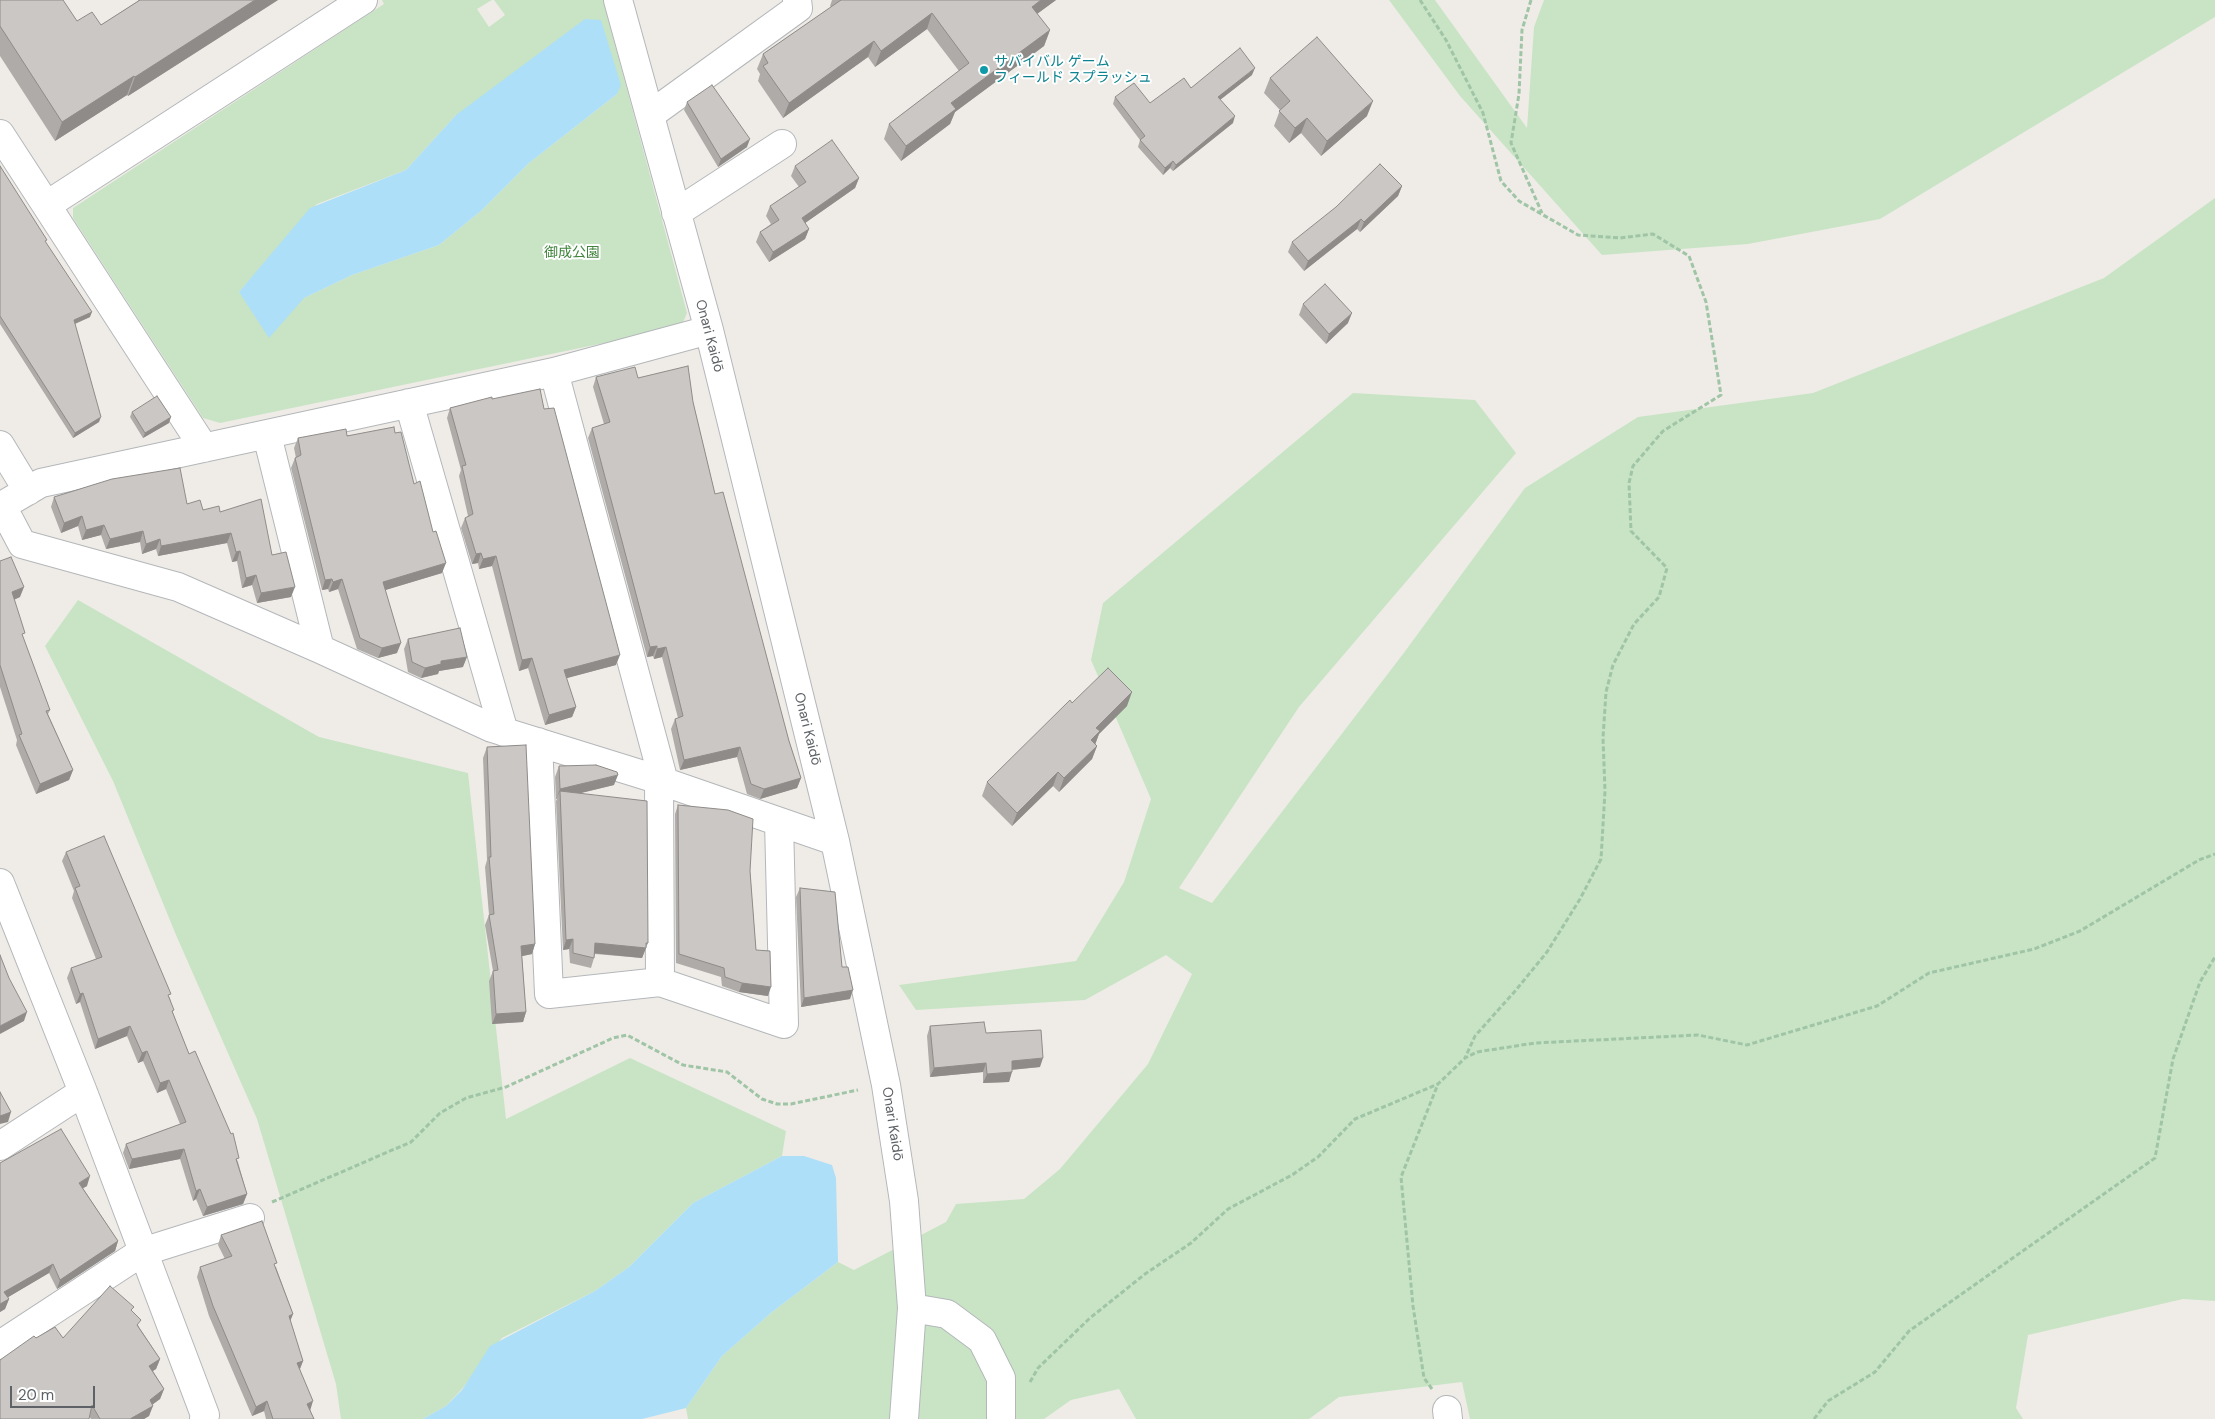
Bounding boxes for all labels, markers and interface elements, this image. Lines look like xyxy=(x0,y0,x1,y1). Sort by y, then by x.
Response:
place label: サバイバル ゲーム フィールド スプラッシュ xyxy=(994,54,1152,86)
marker: サバイバル ゲーム フィールド スプラッシュ xyxy=(978,64,990,76)
park label: 御成公園 xyxy=(544,245,600,261)
street label: Onari Kaidō xyxy=(691,298,727,374)
street label: Onari Kaidō xyxy=(790,691,824,767)
street label: Onari Kaidō xyxy=(878,1086,906,1162)
scale bar xyxy=(12,1376,98,1408)
text: 20 m xyxy=(18,1385,54,1405)

